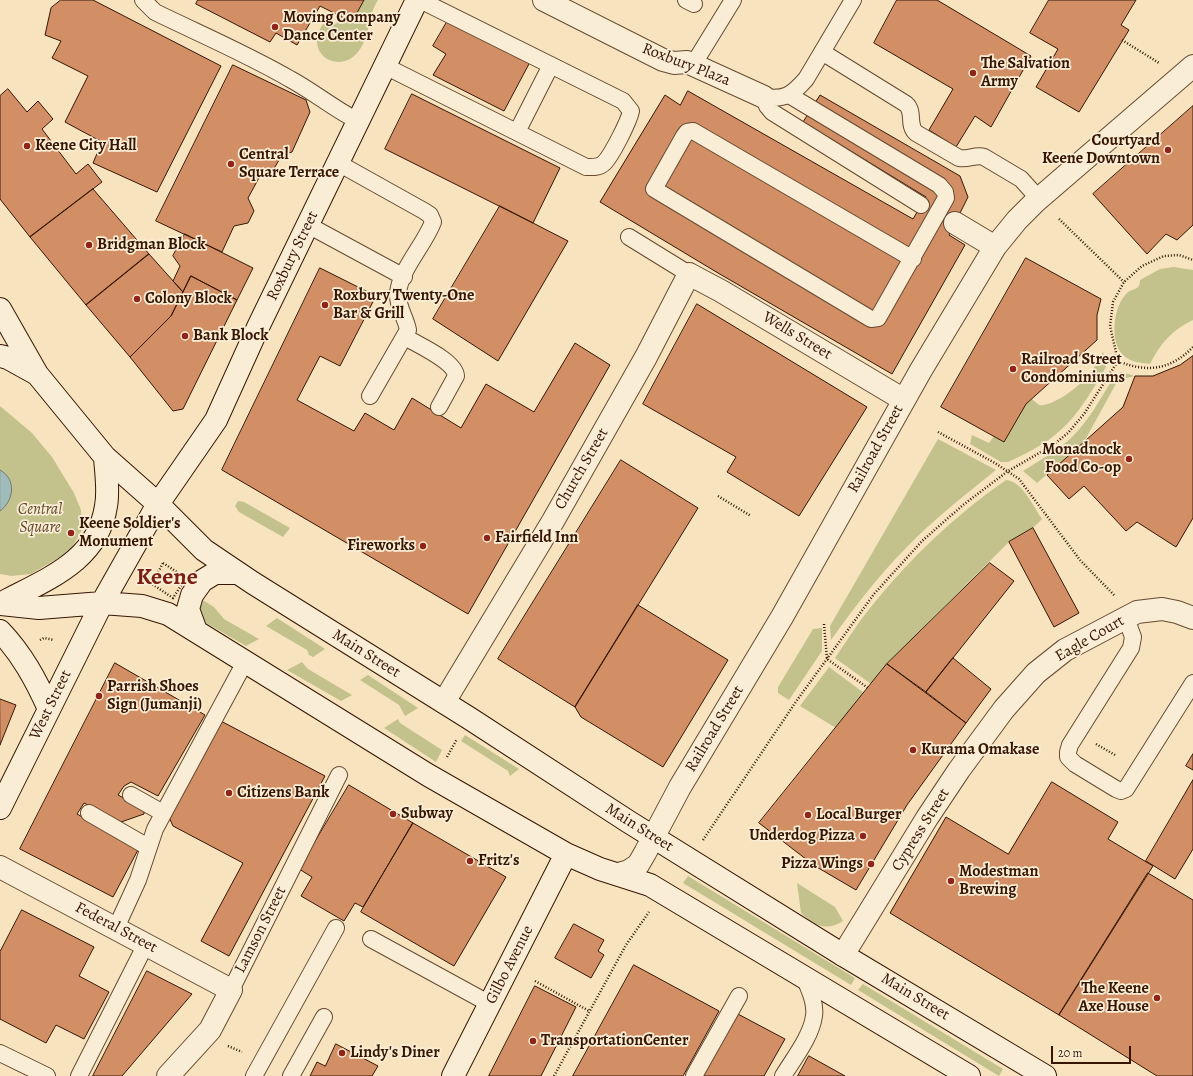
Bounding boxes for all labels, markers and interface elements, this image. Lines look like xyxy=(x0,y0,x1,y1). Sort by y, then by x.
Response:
place label: Moving Company Dance Center xyxy=(283,8,400,46)
marker: Moving Company Dance Center xyxy=(270,22,280,32)
street label: Roxbury Plaza xyxy=(639,39,733,91)
place label: The Salvation Army xyxy=(981,54,1070,92)
marker: The Salvation Army xyxy=(968,68,978,78)
place label: Courtyard Keene Downtown xyxy=(1042,131,1160,169)
place label: Keene City Hall xyxy=(35,136,137,156)
marker: Keene City Hall xyxy=(22,141,32,151)
place label: Central Square Terrace xyxy=(239,145,339,183)
marker: Courtyard Keene Downtown xyxy=(1163,145,1173,155)
marker: Central Square Terrace xyxy=(226,159,236,169)
street label: Roxbury Street xyxy=(263,208,323,304)
place label: Bridgman Block xyxy=(97,235,205,255)
marker: Bridgman Block xyxy=(84,240,94,250)
place label: Roxbury Twenty-One Bar & Grill xyxy=(333,286,474,324)
place label: Colony Block xyxy=(145,289,232,309)
marker: Colony Block xyxy=(132,294,142,304)
marker: Roxbury Twenty-One Bar & Grill xyxy=(320,300,330,310)
street label: Wells Street xyxy=(759,308,835,364)
place label: Bank Block xyxy=(193,326,268,346)
marker: Bank Block xyxy=(180,331,190,341)
place label: Railroad Street Condominiums xyxy=(1021,350,1125,388)
marker: Railroad Street Condominiums xyxy=(1008,364,1018,374)
street label: Railroad Street xyxy=(844,402,908,496)
street label: Church Street xyxy=(551,425,613,513)
place label: Monadnock Food Co-op xyxy=(1042,440,1121,478)
marker: Monadnock Food Co-op xyxy=(1124,454,1134,464)
park label: Central Square xyxy=(18,500,62,538)
place label: Keene Soldier's Monument xyxy=(79,514,180,552)
marker: Keene Soldier's Monument xyxy=(66,528,76,538)
place label: Fairfield Inn xyxy=(495,528,578,548)
marker: Fairfield Inn xyxy=(482,533,492,543)
place label: Fireworks xyxy=(347,536,415,556)
marker: Fireworks xyxy=(418,541,428,551)
district label: Keene xyxy=(136,564,198,592)
street label: Eagle Court xyxy=(1052,612,1128,666)
street label: Main Street xyxy=(328,626,404,682)
street label: West Street xyxy=(26,667,76,743)
place label: Parrish Shoes Sign (Jumanji) xyxy=(107,677,202,715)
street label: Railroad Street xyxy=(682,682,748,776)
marker: Parrish Shoes Sign (Jumanji) xyxy=(94,691,104,701)
place label: Kurama Omakase xyxy=(921,740,1039,760)
marker: Kurama Omakase xyxy=(908,745,918,755)
place label: Citizens Bank xyxy=(237,783,329,803)
street label: Cypress Street xyxy=(888,785,954,875)
marker: Citizens Bank xyxy=(224,788,234,798)
street label: Main Street xyxy=(601,800,677,856)
place label: Subway xyxy=(401,804,453,824)
place label: Local Burger xyxy=(816,805,902,825)
marker: Subway xyxy=(388,809,398,819)
marker: Local Burger xyxy=(803,810,813,820)
place label: Underdog Pizza xyxy=(749,826,855,846)
marker: Underdog Pizza xyxy=(858,831,868,841)
place label: Fritz's xyxy=(478,851,519,871)
place label: Pizza Wings xyxy=(781,854,863,874)
marker: Fritz's xyxy=(465,856,475,866)
marker: Pizza Wings xyxy=(866,859,876,869)
place label: Modestman Brewing xyxy=(959,862,1038,900)
marker: Modestman Brewing xyxy=(946,876,956,886)
street label: Lamson Street xyxy=(231,884,291,976)
street label: Federal Street xyxy=(72,898,160,958)
street label: Gilbo Avenue xyxy=(482,922,538,1008)
street label: Main Street xyxy=(877,969,953,1025)
place label: The Keene Axe House xyxy=(1078,979,1149,1017)
marker: The Keene Axe House xyxy=(1152,993,1162,1003)
place label: TransportationCenter xyxy=(541,1031,689,1051)
marker: TransportationCenter xyxy=(528,1036,538,1046)
scale bar xyxy=(1053,1038,1133,1064)
place label: Lindy's Diner xyxy=(350,1043,440,1063)
text: 20 m xyxy=(1058,1045,1082,1061)
marker: Lindy's Diner xyxy=(337,1048,347,1058)

